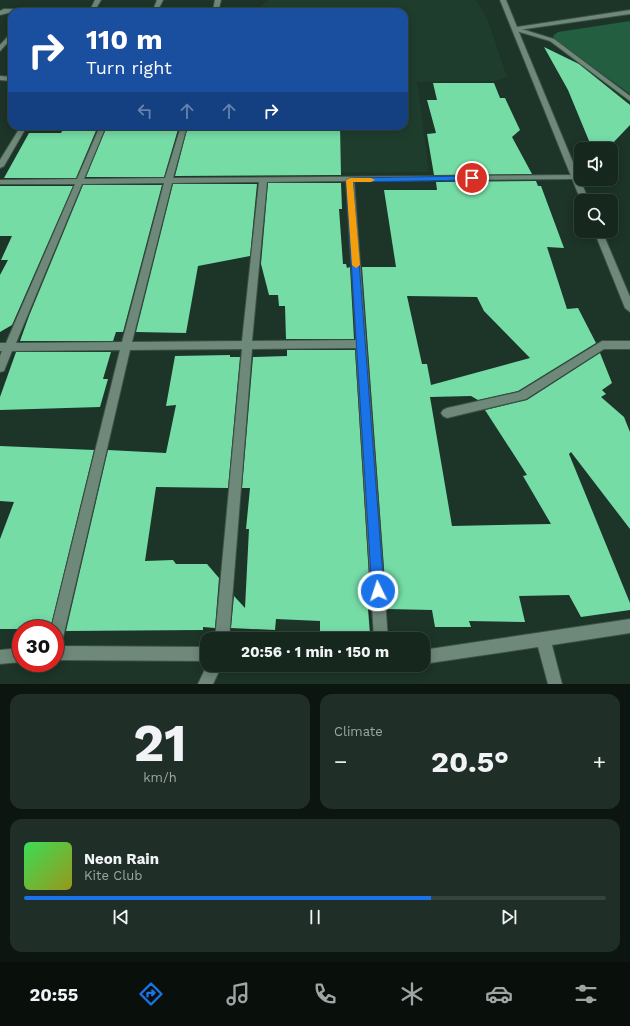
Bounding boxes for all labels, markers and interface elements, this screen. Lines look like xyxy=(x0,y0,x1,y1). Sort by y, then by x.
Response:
text: 110 m xyxy=(86,23,163,56)
icon: right xyxy=(20,24,72,76)
text: Turn right xyxy=(86,57,172,78)
icon: left xyxy=(134,100,156,122)
icon: ahead xyxy=(176,100,198,122)
icon: ahead xyxy=(218,100,240,122)
icon: right xyxy=(260,100,282,122)
map controls xyxy=(574,142,618,238)
button: sound xyxy=(574,142,618,186)
pin xyxy=(455,161,489,195)
icon: arrive xyxy=(461,167,483,189)
button: search xyxy=(574,194,618,238)
position arrow xyxy=(357,570,399,612)
speed limit sign: 30 xyxy=(12,620,64,672)
text: 20:56 · 1 min · 150 m xyxy=(241,643,389,661)
text: 21 xyxy=(133,713,187,774)
text: Climate xyxy=(334,724,383,739)
text: 20.5° xyxy=(431,744,509,779)
text: − xyxy=(334,749,347,774)
text: + xyxy=(593,749,606,774)
text: km/h xyxy=(143,770,177,785)
text: Neon Rain xyxy=(84,850,159,868)
text: Kite Club xyxy=(84,868,142,883)
icon: previous xyxy=(110,906,132,928)
icon: pause xyxy=(304,906,326,928)
icon: next xyxy=(498,906,520,928)
icon: directions xyxy=(137,980,165,1008)
icon: music xyxy=(224,980,252,1008)
icon: phone xyxy=(311,980,339,1008)
icon: climate xyxy=(398,980,426,1008)
icon: car xyxy=(485,980,513,1008)
icon: filters xyxy=(572,980,600,1008)
text: 20:55 xyxy=(30,984,78,1005)

